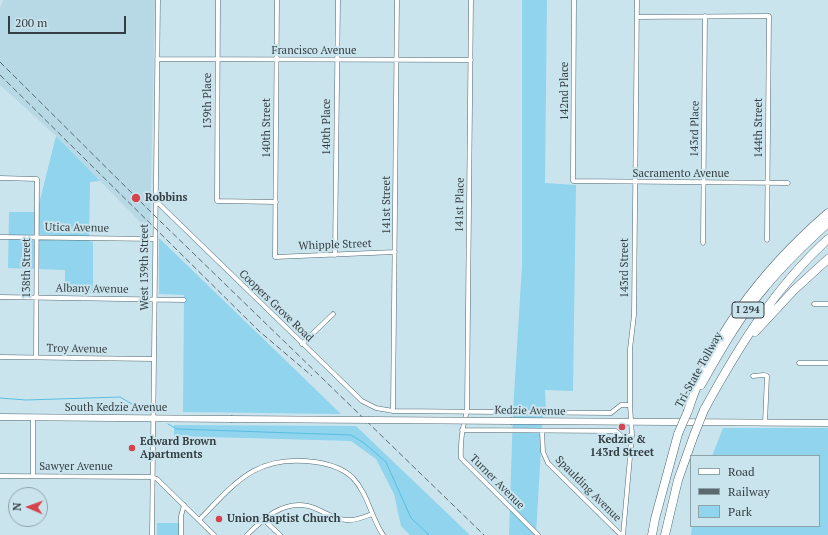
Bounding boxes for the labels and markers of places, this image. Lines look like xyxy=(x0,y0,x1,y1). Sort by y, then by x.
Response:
place label: Robbins xyxy=(145,191,188,205)
marker: Robbins xyxy=(130,192,142,204)
marker: Kedzie & 143rd Street xyxy=(617,422,627,432)
place label: Kedzie & 143rd Street xyxy=(590,433,654,459)
place label: Edward Brown Apartments xyxy=(140,435,216,461)
marker: Edward Brown Apartments xyxy=(127,443,137,453)
place label: Union Baptist Church xyxy=(227,512,341,526)
marker: Union Baptist Church xyxy=(214,514,224,524)

